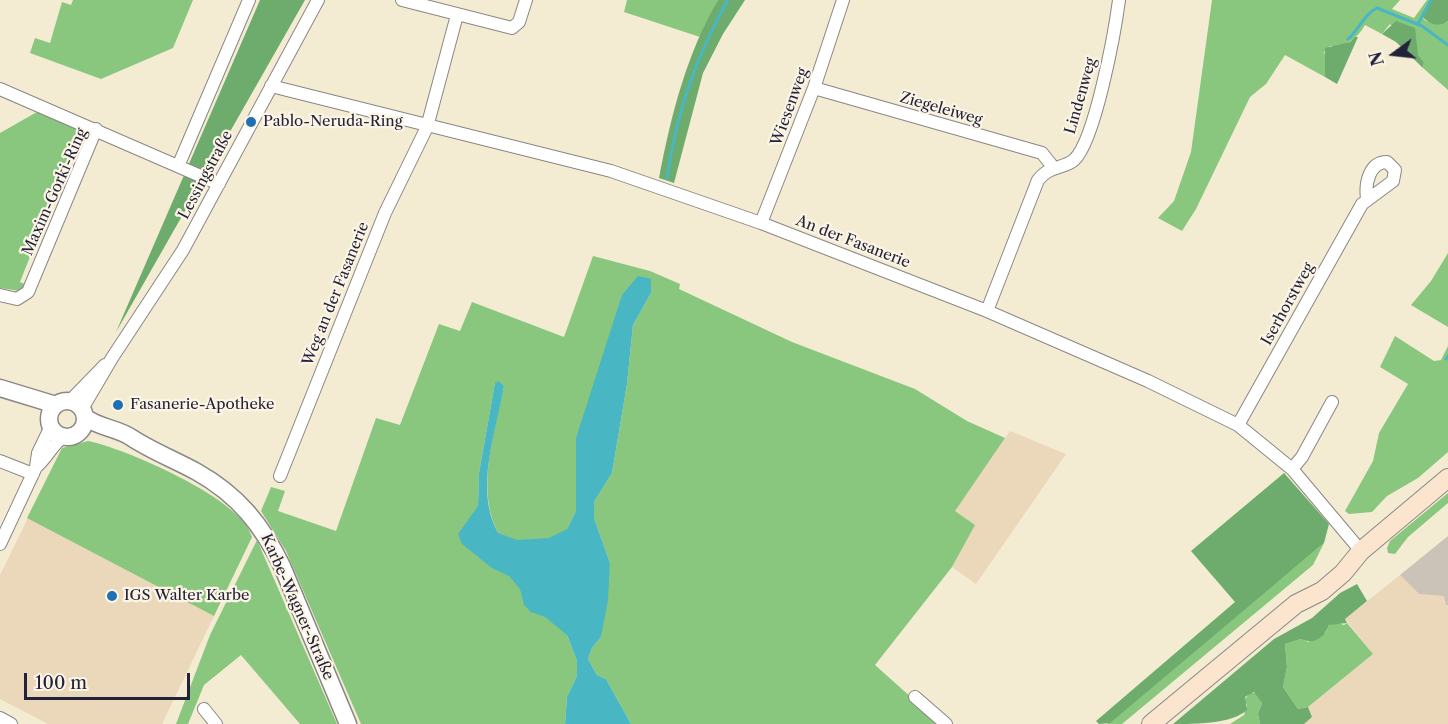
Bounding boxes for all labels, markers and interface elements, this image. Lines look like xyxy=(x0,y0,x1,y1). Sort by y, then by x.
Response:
north arrow xyxy=(1364,24,1424,84)
text: N xyxy=(1365,49,1388,68)
street label: Lindenweg xyxy=(1062,56,1100,136)
street label: Wiesenweg xyxy=(768,66,812,148)
street label: Ziegeleiweg xyxy=(898,89,984,129)
place label: Pablo-Neruda-Ring xyxy=(263,113,403,131)
marker: Pablo-Neruda-Ring xyxy=(244,115,258,129)
street label: Maxim-Gorki-Ring xyxy=(19,126,91,258)
street label: Lessingstraße xyxy=(175,128,237,222)
street label: An der Fasanerie xyxy=(793,212,913,272)
street label: Weg an der Fasanerie xyxy=(299,220,373,368)
street label: Iserhorstweg xyxy=(1258,259,1318,349)
place label: Fasanerie-Apotheke xyxy=(130,396,274,414)
marker: Fasanerie-Apotheke xyxy=(111,398,125,412)
street label: Karbe-Wagner-Straße xyxy=(257,531,337,683)
place label: IGS Walter Karbe xyxy=(124,587,249,605)
marker: IGS Walter Karbe xyxy=(105,589,119,603)
scale bar xyxy=(27,661,194,699)
text: 100 m xyxy=(35,672,87,694)

